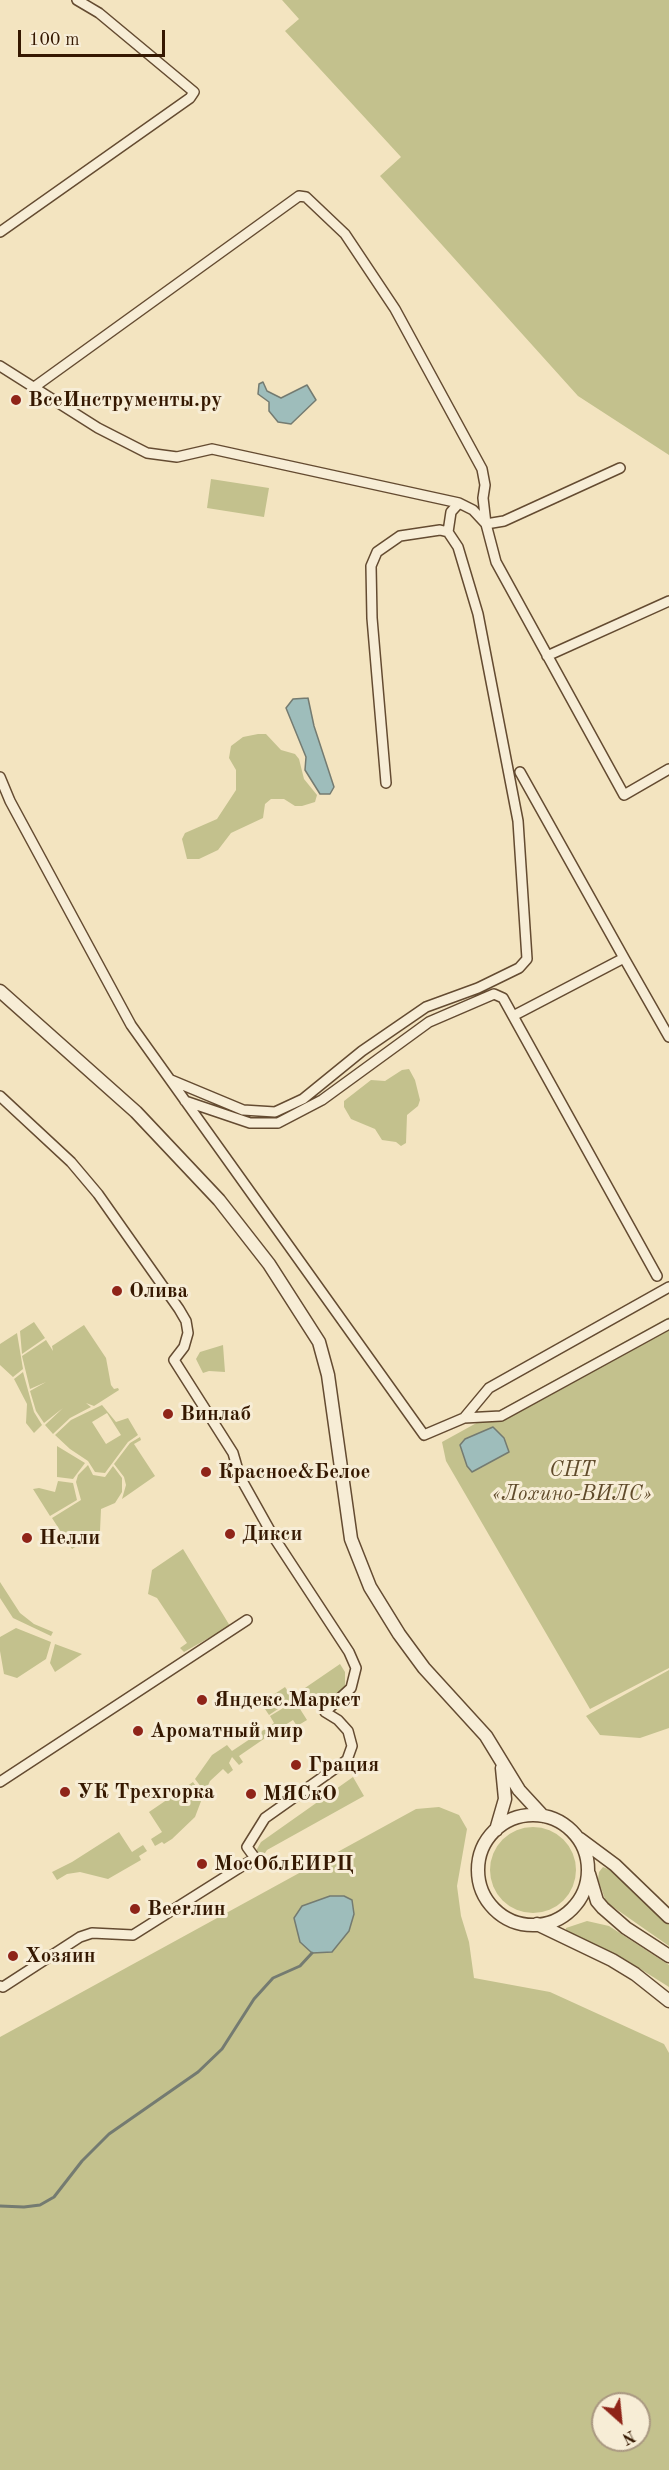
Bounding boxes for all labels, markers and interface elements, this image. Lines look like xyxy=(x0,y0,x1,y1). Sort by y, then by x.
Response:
scale bar xyxy=(21,18,168,56)
text: 100 m xyxy=(29,31,80,49)
place label: ВсеИнструменты.ру xyxy=(28,387,222,413)
marker: ВсеИнструменты.ру xyxy=(9,393,23,407)
place label: Олива xyxy=(129,1278,188,1304)
marker: Олива xyxy=(110,1284,124,1298)
place label: Винлаб xyxy=(180,1401,251,1427)
marker: Винлаб xyxy=(161,1407,175,1421)
park label: СНТ «Лохино-ВИЛС» xyxy=(492,1457,652,1507)
place label: Красное&Белое xyxy=(218,1459,371,1485)
marker: Красное&Белое xyxy=(199,1465,213,1479)
place label: Дикси xyxy=(242,1521,302,1547)
place label: Нелли xyxy=(39,1525,100,1551)
marker: Дикси xyxy=(223,1527,237,1541)
marker: Нелли xyxy=(20,1531,34,1545)
place label: Яндекс.Маркет xyxy=(214,1687,361,1713)
marker: Яндекс.Маркет xyxy=(195,1693,209,1707)
place label: Ароматный мир xyxy=(150,1718,303,1744)
marker: Ароматный мир xyxy=(131,1724,145,1738)
place label: Грация xyxy=(308,1752,379,1778)
marker: Грация xyxy=(289,1758,303,1772)
place label: УК Трехгорка xyxy=(77,1779,215,1805)
place label: МЯСкО xyxy=(263,1781,337,1807)
marker: УК Трехгорка xyxy=(58,1785,72,1799)
marker: МЯСкО xyxy=(244,1787,258,1801)
place label: МосОблЕИРЦ xyxy=(214,1851,354,1877)
marker: МосОблЕИРЦ xyxy=(195,1857,209,1871)
place label: Beerлин xyxy=(147,1896,226,1922)
marker: Beerлин xyxy=(128,1902,142,1916)
place label: Хозяин xyxy=(25,1943,96,1969)
marker: Хозяин xyxy=(6,1949,20,1963)
north arrow xyxy=(591,2392,651,2452)
text: N xyxy=(619,2426,637,2446)

